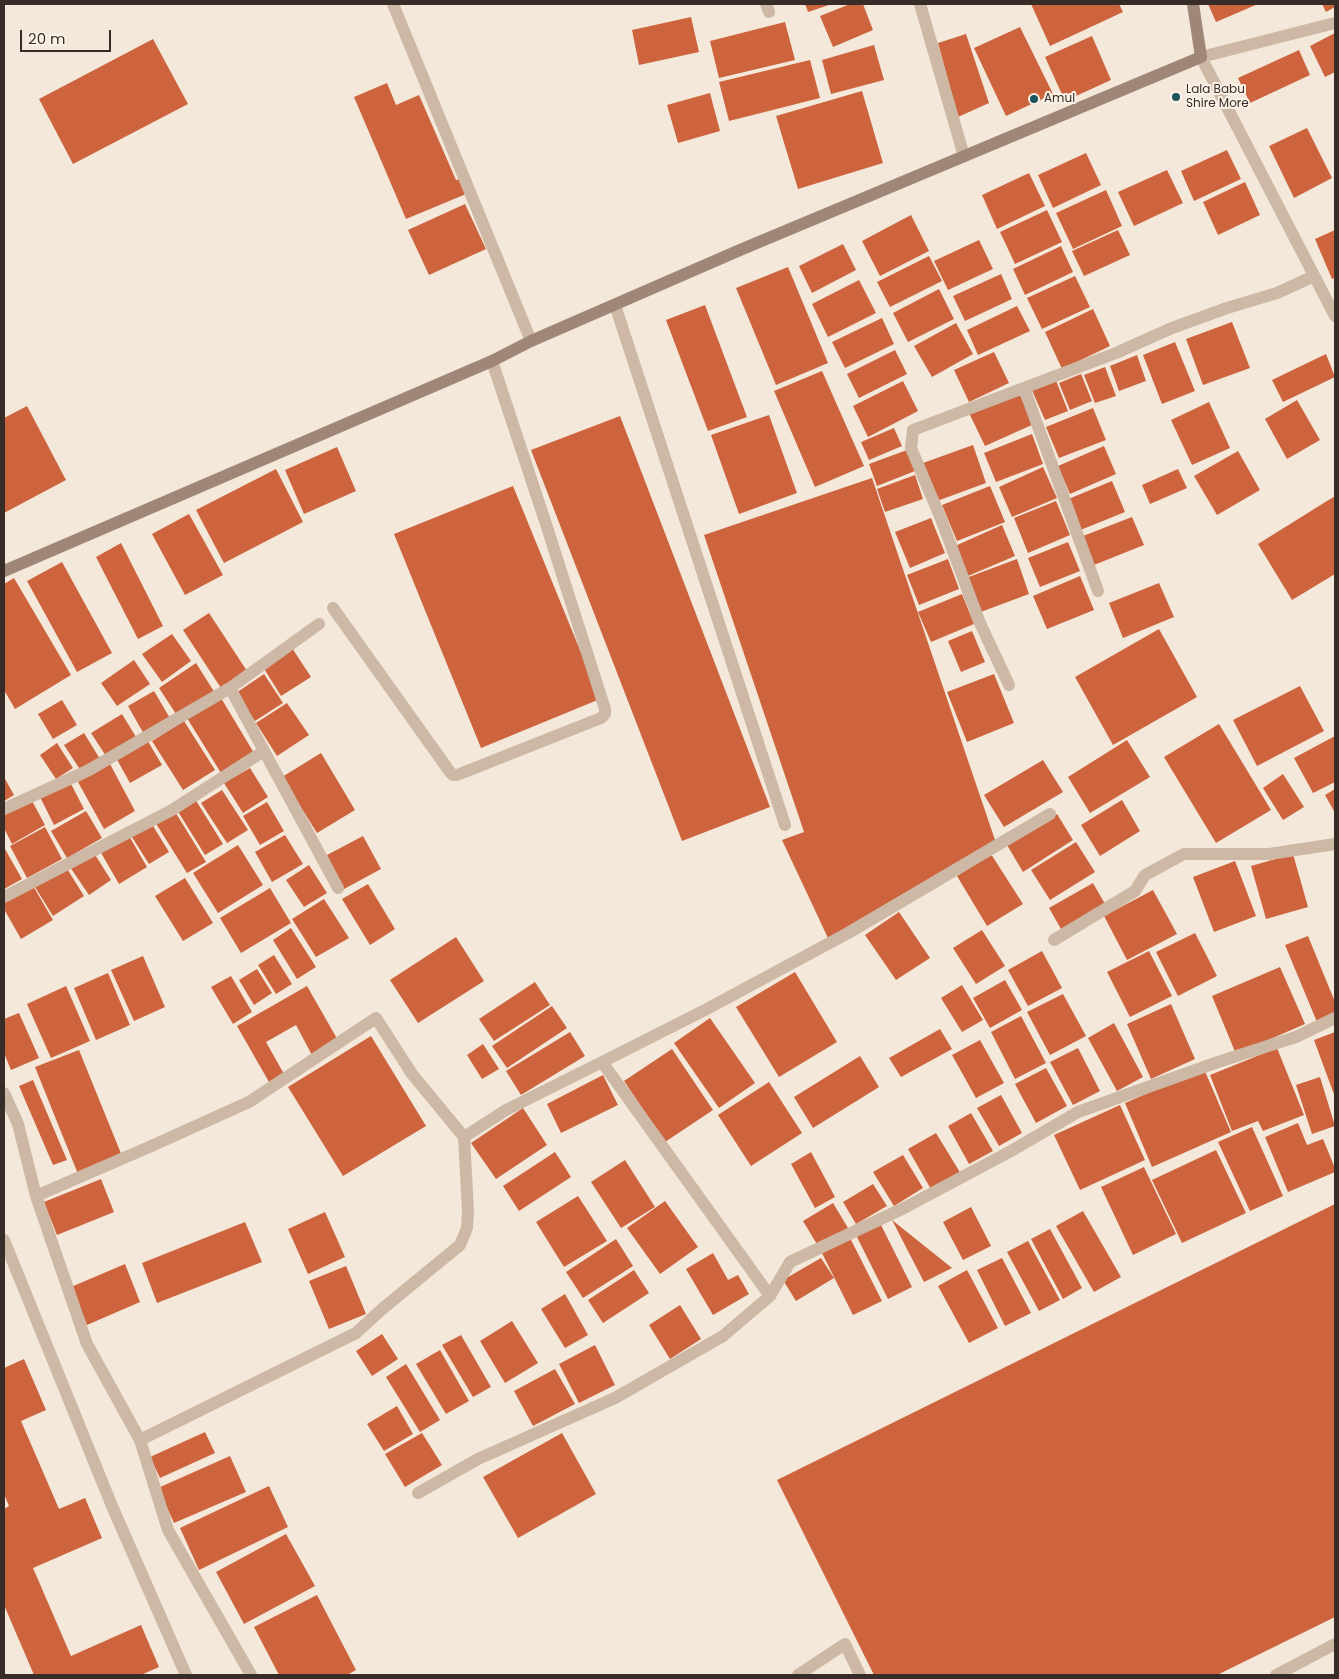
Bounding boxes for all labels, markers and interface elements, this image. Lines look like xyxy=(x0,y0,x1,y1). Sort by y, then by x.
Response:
scale bar xyxy=(22,20,114,52)
text: 20 m xyxy=(28,28,66,49)
place label: Lala Babu Shire More xyxy=(1186,83,1249,111)
marker: Lala Babu Shire More xyxy=(1170,91,1182,103)
place label: Amul xyxy=(1044,92,1075,106)
marker: Amul xyxy=(1028,93,1040,105)

